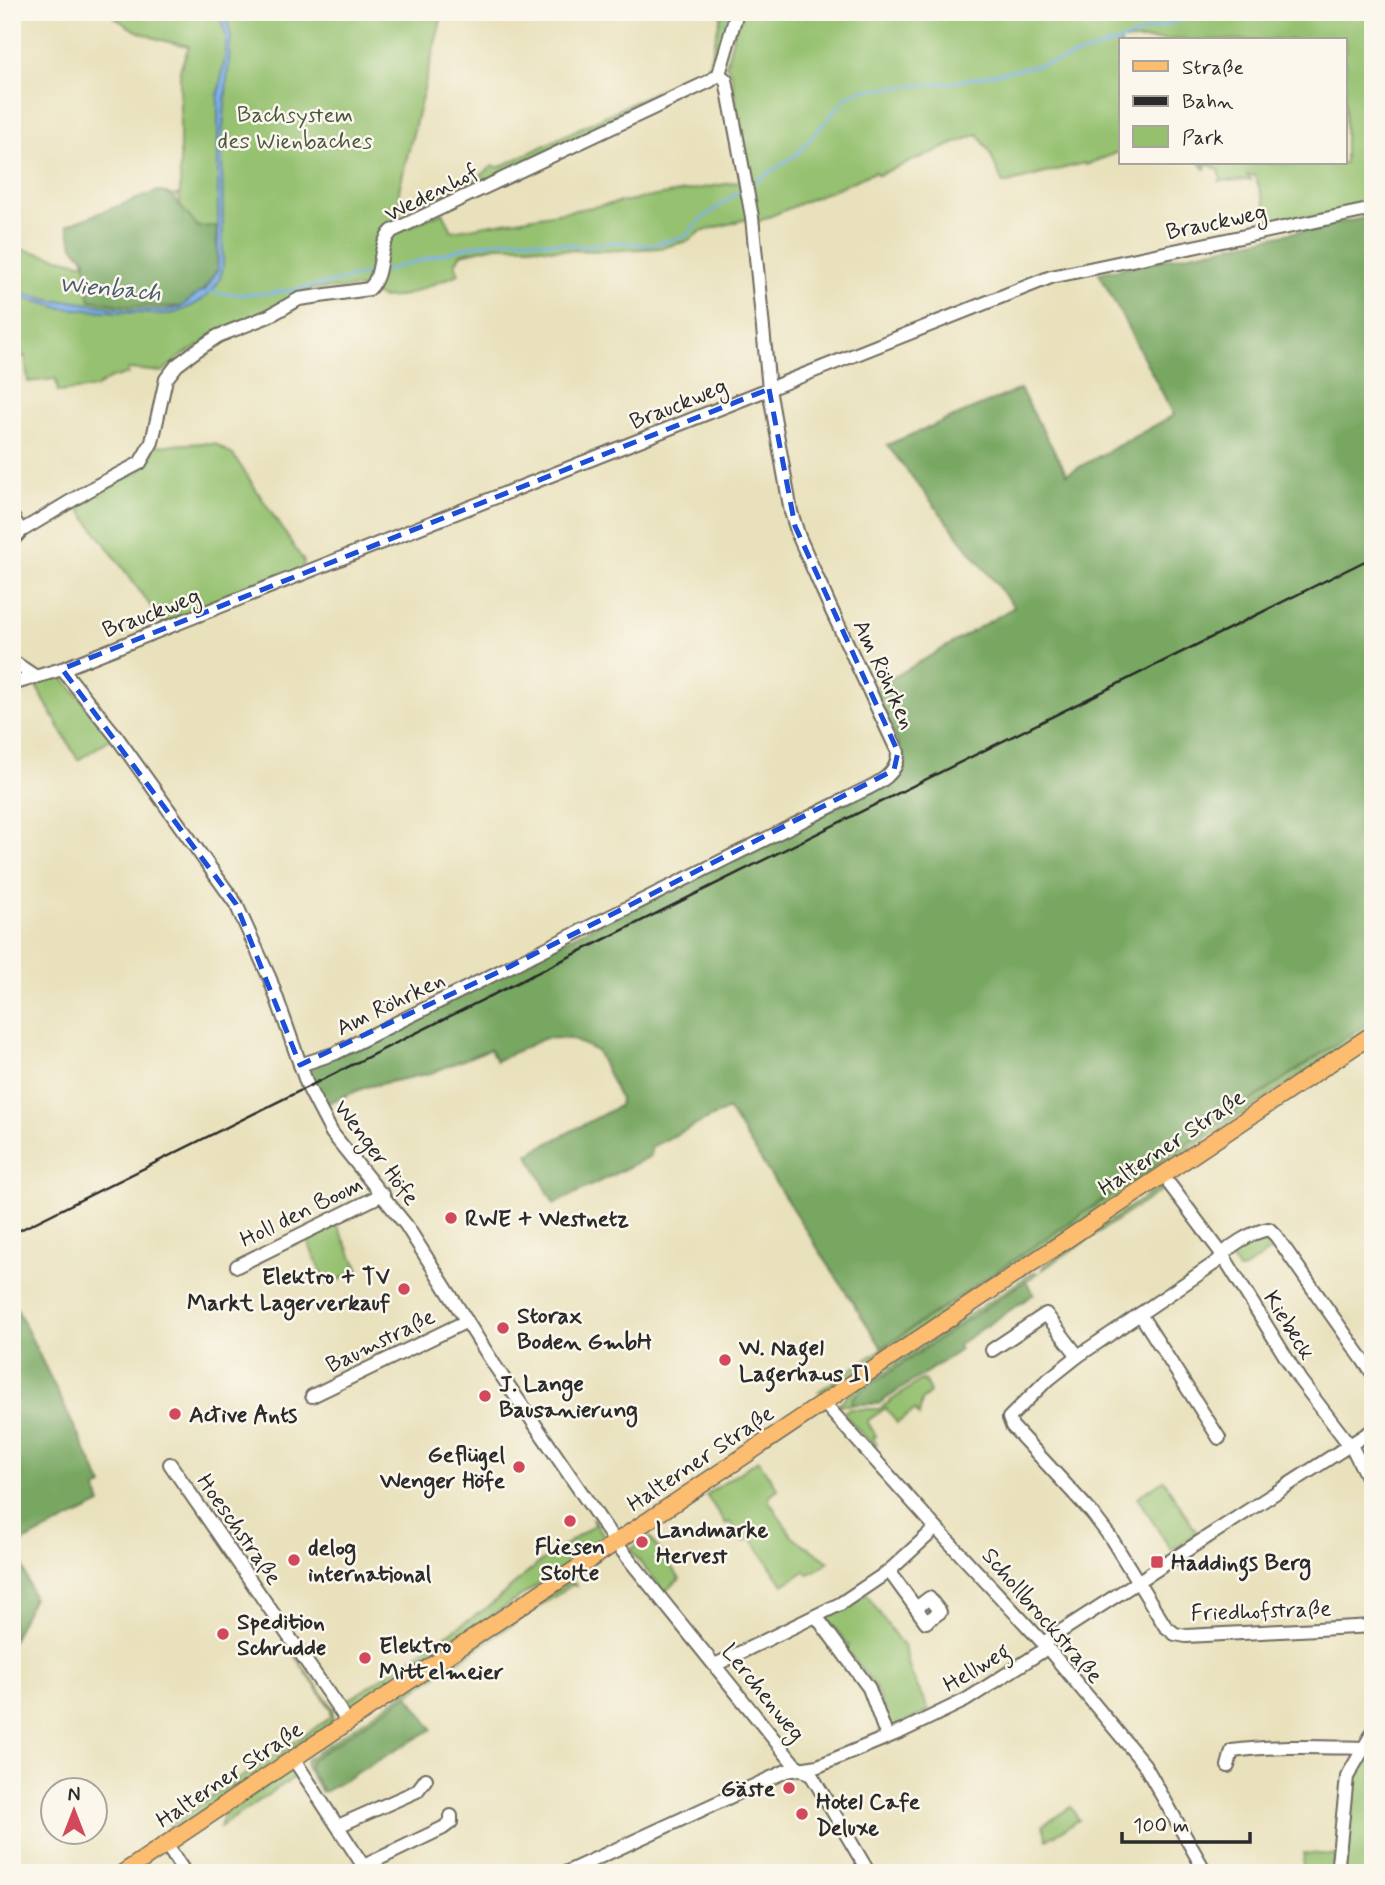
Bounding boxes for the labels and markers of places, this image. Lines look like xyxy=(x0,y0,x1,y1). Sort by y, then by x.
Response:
place label: RWE + Westnetz xyxy=(465,1205,629,1235)
marker: RWE + Westnetz xyxy=(443,1210,459,1226)
place label: Elektro + TV Markt Lagerverkauf xyxy=(187,1263,391,1321)
marker: Elektro + TV Markt Lagerverkauf xyxy=(396,1281,412,1297)
place label: Storax Boden GmbH xyxy=(517,1302,652,1358)
marker: Storax Boden GmbH xyxy=(495,1320,511,1336)
place label: W. Nagel Lagerhaus II xyxy=(738,1334,870,1393)
marker: W. Nagel Lagerhaus II xyxy=(717,1352,733,1368)
place label: J. Lange Bausanierung xyxy=(499,1370,638,1428)
marker: J. Lange Bausanierung xyxy=(477,1388,493,1404)
place label: Active Ants xyxy=(189,1401,297,1431)
marker: Active Ants xyxy=(167,1406,183,1422)
place label: Geflügel Wenger Höfe xyxy=(379,1441,506,1499)
marker: Geflügel Wenger Höfe xyxy=(511,1459,527,1475)
marker: Fliesen Stolte xyxy=(562,1513,578,1529)
place label: Landmarke Hervest xyxy=(656,1516,768,1572)
place label: Fliesen Stolte xyxy=(535,1533,605,1589)
place label: delog international xyxy=(308,1534,432,1590)
marker: Landmarke Hervest xyxy=(634,1534,650,1550)
place label: Haddings Berg xyxy=(1171,1549,1311,1582)
marker: delog international xyxy=(286,1552,302,1568)
marker: Haddings Berg xyxy=(1149,1554,1165,1570)
place label: Spedition Schrudde xyxy=(237,1608,326,1664)
marker: Spedition Schrudde xyxy=(215,1626,231,1642)
place label: Elektro Mittelmeier xyxy=(379,1632,504,1688)
marker: Elektro Mittelmeier xyxy=(357,1650,373,1666)
place label: Gäste xyxy=(721,1775,776,1805)
marker: Gäste xyxy=(781,1780,797,1796)
place label: Hotel Cafe Deluxe xyxy=(816,1788,921,1844)
marker: Hotel Cafe Deluxe xyxy=(794,1806,810,1822)

